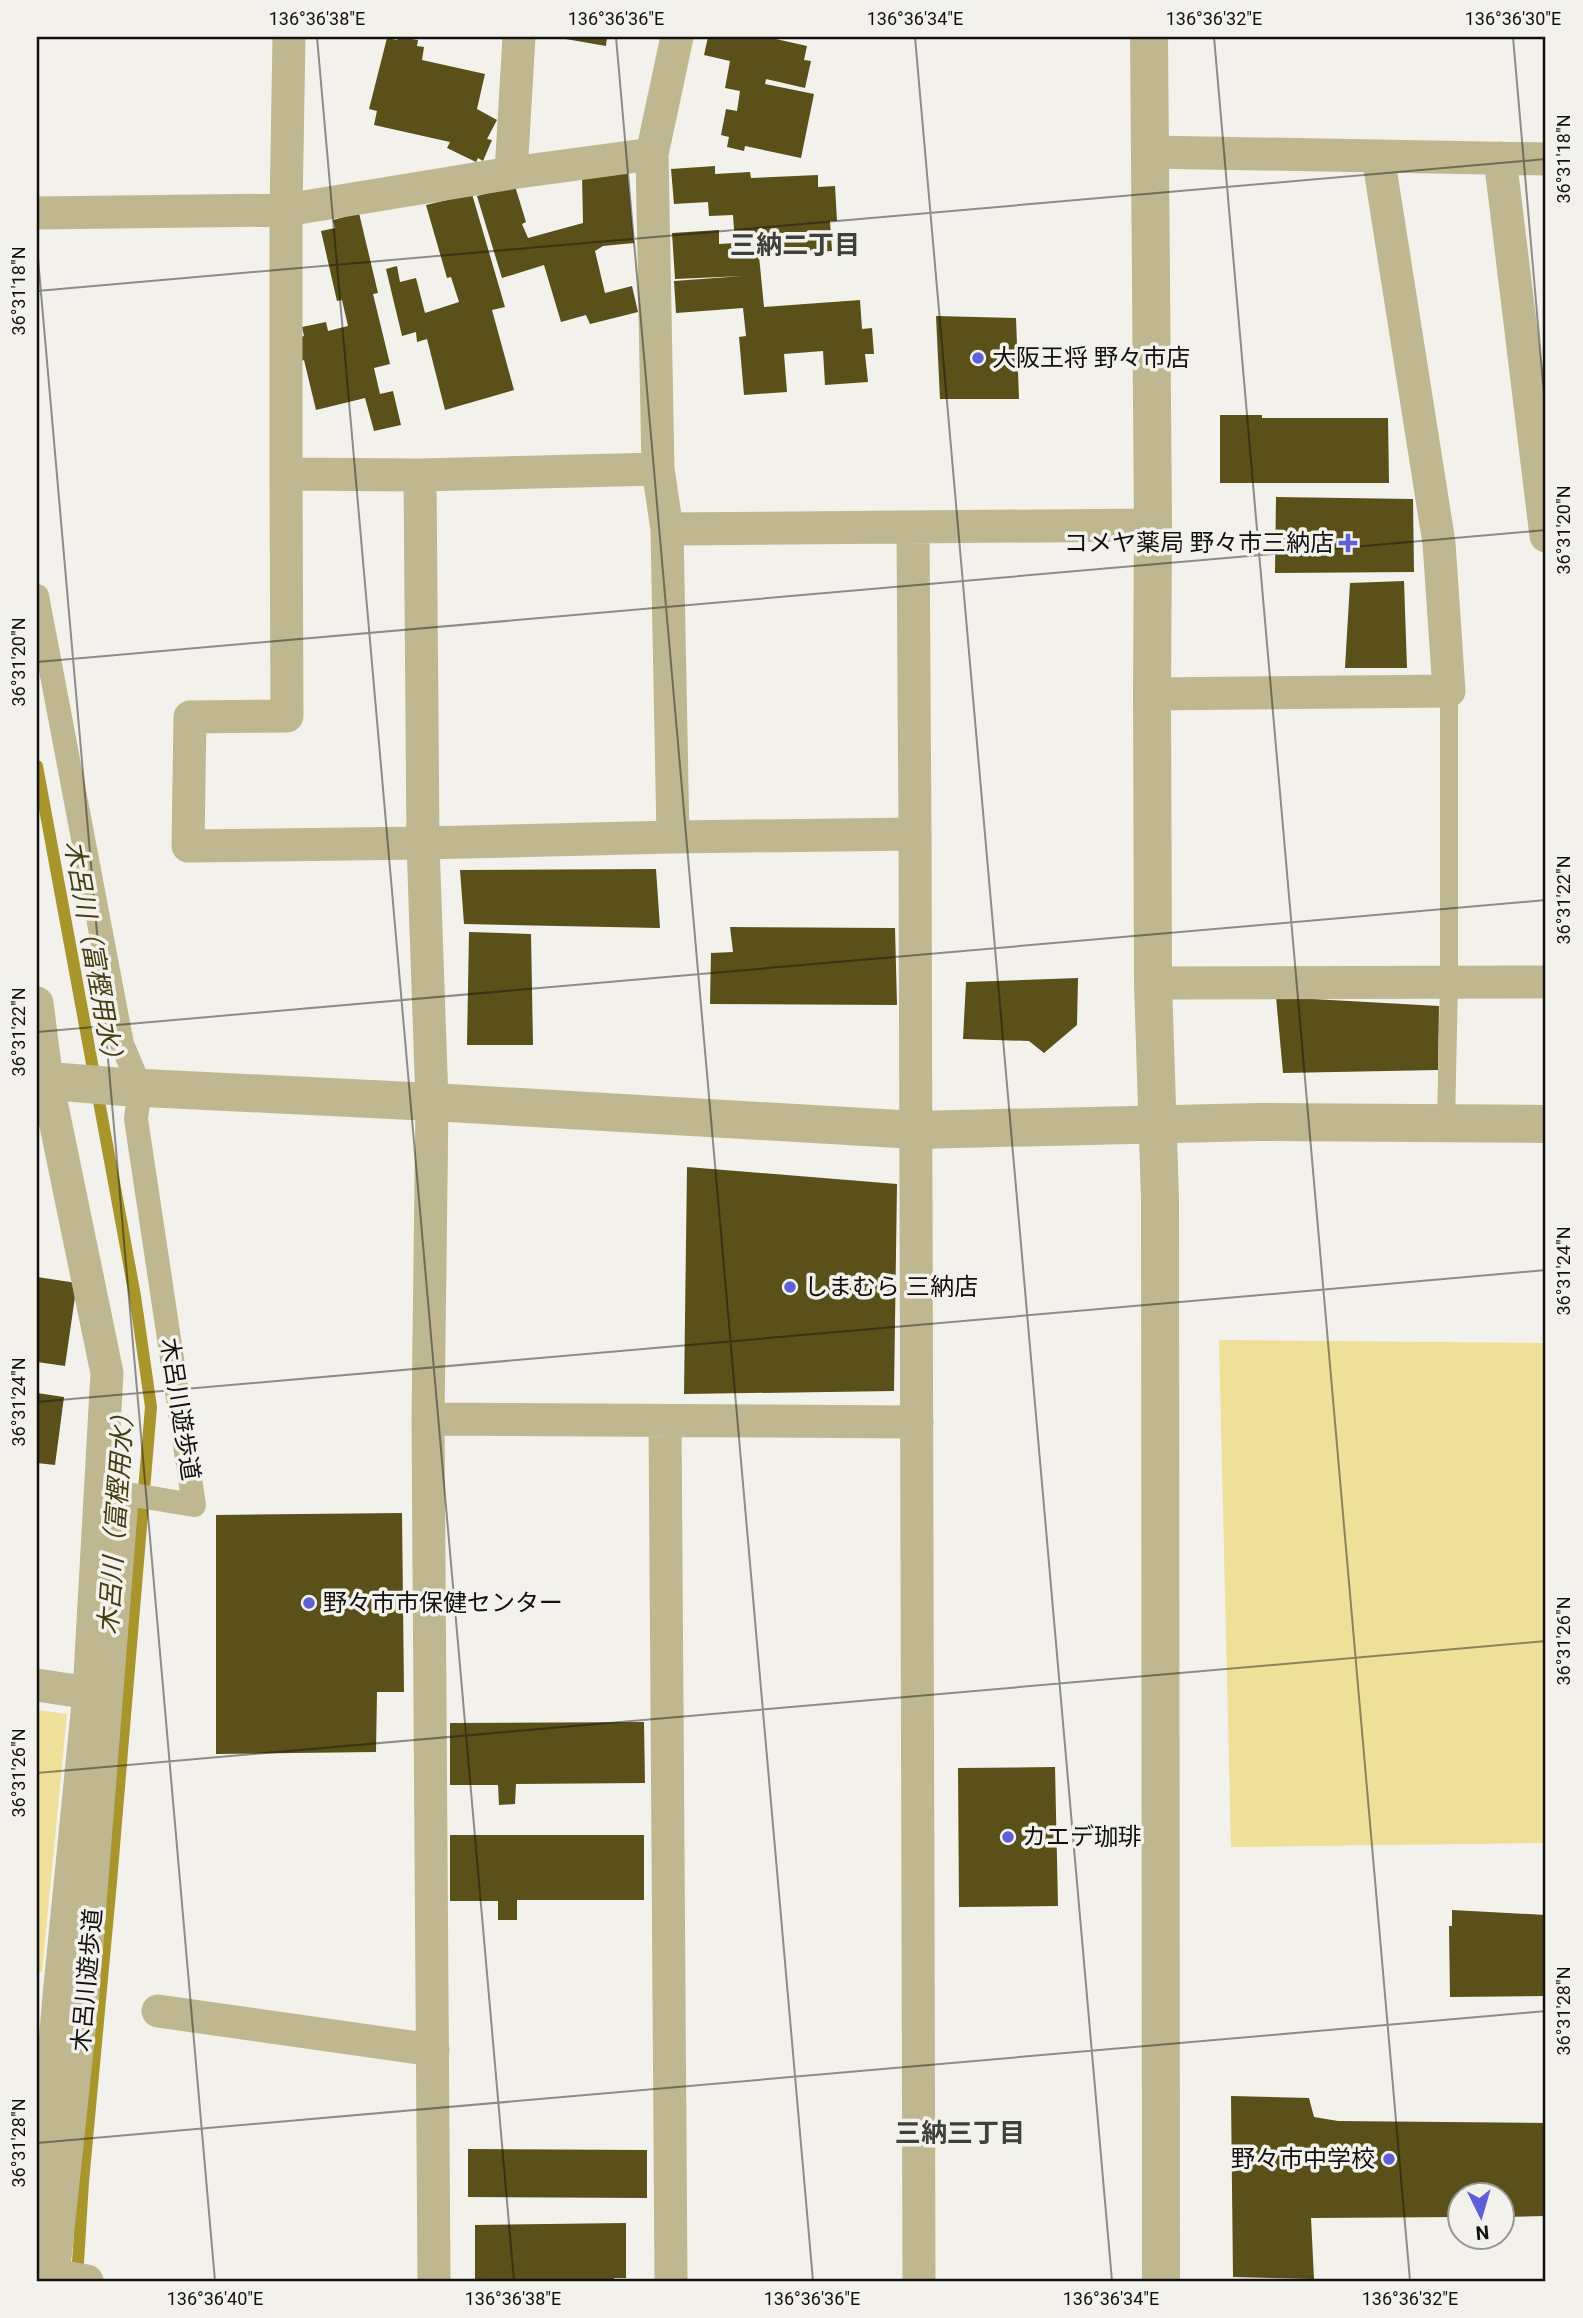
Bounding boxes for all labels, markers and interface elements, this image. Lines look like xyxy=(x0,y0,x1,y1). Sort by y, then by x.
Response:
text: 136°36'38"E xyxy=(269,8,365,29)
text: 136°36'36"E xyxy=(568,8,664,29)
text: 136°36'34"E xyxy=(867,8,963,29)
text: 136°36'32"E xyxy=(1166,8,1262,29)
text: 136°36'30"E xyxy=(1465,8,1561,29)
text: 36°31'18"N xyxy=(1553,114,1574,204)
district label: 三納二丁目 xyxy=(730,230,860,260)
text: 36°31'18"N xyxy=(8,246,29,336)
place label: 大阪王将 野々市店 xyxy=(992,344,1190,372)
marker: 大阪王将 野々市店 xyxy=(970,350,986,366)
text: 36°31'20"N xyxy=(1553,485,1574,575)
place label: コメヤ薬局 野々市三納店 xyxy=(1064,529,1334,557)
marker: コメヤ薬局 野々市三納店 xyxy=(1340,535,1356,551)
text: 36°31'20"N xyxy=(8,617,29,707)
water label: 木呂川（富樫用水） xyxy=(59,838,129,1074)
text: 36°31'22"N xyxy=(1553,855,1574,945)
text: 36°31'22"N xyxy=(8,987,29,1077)
text: 36°31'24"N xyxy=(1553,1226,1574,1316)
place label: しまむら 三納店 xyxy=(804,1273,978,1301)
marker: しまむら 三納店 xyxy=(782,1279,798,1295)
street label: 木呂川遊歩道 xyxy=(155,1336,205,1482)
text: 36°31'24"N xyxy=(8,1357,29,1447)
water label: 木呂川（富樫用水） xyxy=(93,1400,139,1636)
place label: 野々市市保健センター xyxy=(323,1589,563,1617)
marker: 野々市市保健センター xyxy=(301,1595,317,1611)
text: 36°31'26"N xyxy=(1553,1596,1574,1686)
text: 36°31'26"N xyxy=(8,1728,29,1818)
place label: カエデ珈琲 xyxy=(1022,1823,1142,1851)
marker: カエデ珈琲 xyxy=(1000,1829,1016,1845)
street label: 木呂川遊歩道 xyxy=(67,1907,107,2053)
text: 36°31'28"N xyxy=(1553,1966,1574,2056)
text: 36°31'28"N xyxy=(8,2098,29,2188)
district label: 三納三丁目 xyxy=(895,2118,1025,2148)
place label: 野々市中学校 xyxy=(1231,2145,1375,2173)
marker: 野々市中学校 xyxy=(1381,2151,1397,2167)
north arrow xyxy=(1446,2182,1516,2252)
text: N xyxy=(1475,2220,1490,2244)
text: 136°36'40"E xyxy=(167,2288,263,2309)
text: 136°36'38"E xyxy=(465,2288,561,2309)
text: 136°36'36"E xyxy=(764,2288,860,2309)
text: 136°36'34"E xyxy=(1063,2288,1159,2309)
text: 136°36'32"E xyxy=(1362,2288,1458,2309)

